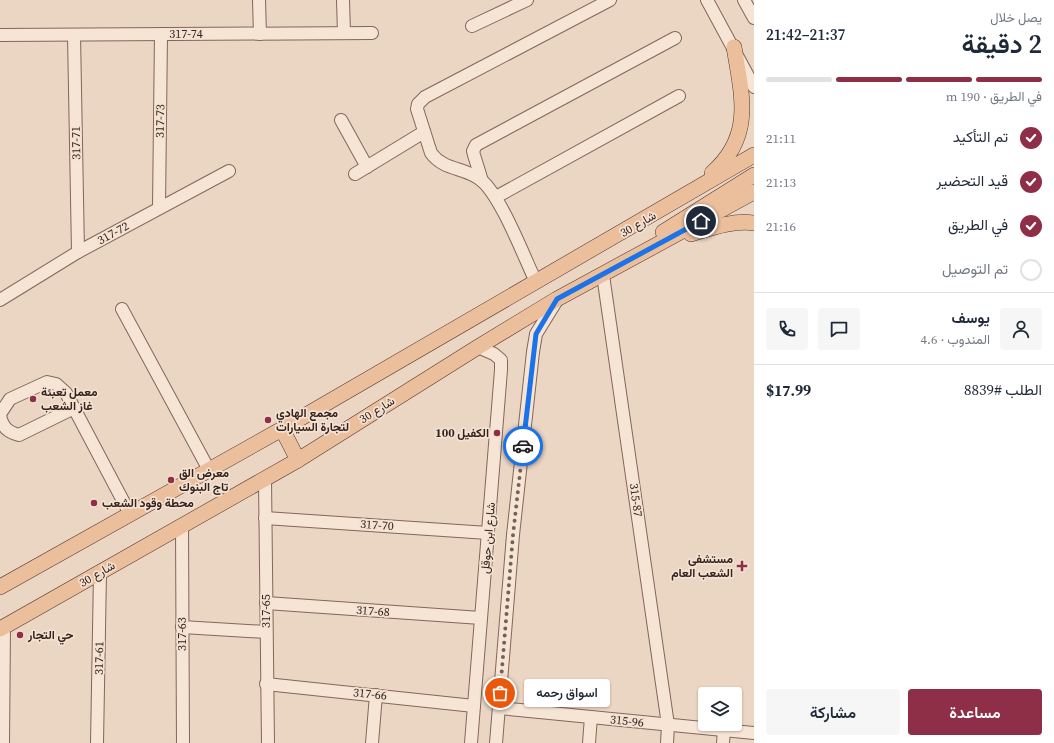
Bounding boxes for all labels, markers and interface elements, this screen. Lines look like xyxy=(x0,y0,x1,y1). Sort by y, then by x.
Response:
text: يصل خلال xyxy=(990,9,1042,26)
text: 21:37–21:42 xyxy=(766,24,845,45)
street label: 317-74 xyxy=(169,26,203,42)
text: 2 دقيقة xyxy=(962,26,1042,62)
text: في الطريق · 190 m xyxy=(946,88,1042,105)
street label: 317-73 xyxy=(152,104,168,138)
street label: 317-71 xyxy=(68,126,84,160)
text: تم التأكيد xyxy=(953,126,1008,147)
icon: check xyxy=(1020,127,1042,149)
text: 21:11 xyxy=(766,130,796,147)
text: قيد التحضير xyxy=(936,170,1008,191)
icon: check xyxy=(1020,171,1042,193)
text: 21:13 xyxy=(766,174,796,191)
pin xyxy=(684,204,718,238)
street label: شارع 30 xyxy=(617,207,659,242)
icon: home xyxy=(690,210,712,232)
text: في الطريق xyxy=(948,214,1008,235)
icon: check xyxy=(1020,215,1042,237)
street label: 317-72 xyxy=(94,218,132,248)
text: 21:16 xyxy=(766,218,796,235)
text: تم التوصيل xyxy=(942,258,1008,279)
text: يوسف xyxy=(952,307,990,328)
button: phone xyxy=(766,308,808,350)
button: chat xyxy=(818,308,860,350)
button: person xyxy=(1000,308,1042,350)
text: المندوب · 4.6 xyxy=(920,331,990,348)
text: الطلب #8839 xyxy=(964,379,1042,400)
text: $17.99 xyxy=(766,380,811,401)
place label: معمل تعبئة غاز الشعب xyxy=(41,384,98,414)
street label: شارع 30 xyxy=(356,393,398,428)
marker: معمل تعبئة غاز الشعب xyxy=(28,394,38,404)
place label: مجمع الهادي لتجارة السيارات xyxy=(276,405,349,435)
marker: مجمع الهادي لتجارة السيارات xyxy=(263,415,273,425)
place label: الكفيل 100 xyxy=(435,425,489,441)
courier xyxy=(503,426,543,466)
marker: الكفيل 100 xyxy=(492,428,502,438)
icon: car xyxy=(512,435,534,457)
place label: معرض الق تاج البنوك xyxy=(179,465,230,495)
marker: معرض الق تاج البنوك xyxy=(166,475,176,485)
street label: 315-87 xyxy=(626,482,646,518)
place label: محطة وقود الشعب xyxy=(102,495,194,511)
marker: محطة وقود الشعب xyxy=(89,498,99,508)
street label: شارع ابن حوقل xyxy=(477,502,500,574)
street label: 317-70 xyxy=(360,516,394,534)
place label: مستشفى الشعب العام xyxy=(671,551,733,581)
street label: شارع 30 xyxy=(76,557,118,592)
marker: مستشفى الشعب العام xyxy=(736,560,748,572)
street label: 317-65 xyxy=(258,594,274,628)
street label: 317-68 xyxy=(356,602,390,620)
street label: 317-63 xyxy=(174,617,190,651)
place label: حي التجار xyxy=(27,627,73,645)
marker: حي التجار xyxy=(15,630,25,640)
street label: 317-61 xyxy=(91,641,107,675)
pin xyxy=(483,676,517,710)
callout: اسواق رحمه xyxy=(524,679,610,707)
icon: bag xyxy=(489,682,511,704)
street label: 317-66 xyxy=(352,684,388,704)
text: اسواق رحمه xyxy=(536,684,598,701)
map controls xyxy=(698,687,742,731)
button: layers xyxy=(698,687,742,731)
button: مشاركة xyxy=(766,689,900,735)
button: مساعدة xyxy=(908,689,1042,735)
street label: 315-96 xyxy=(609,711,645,731)

